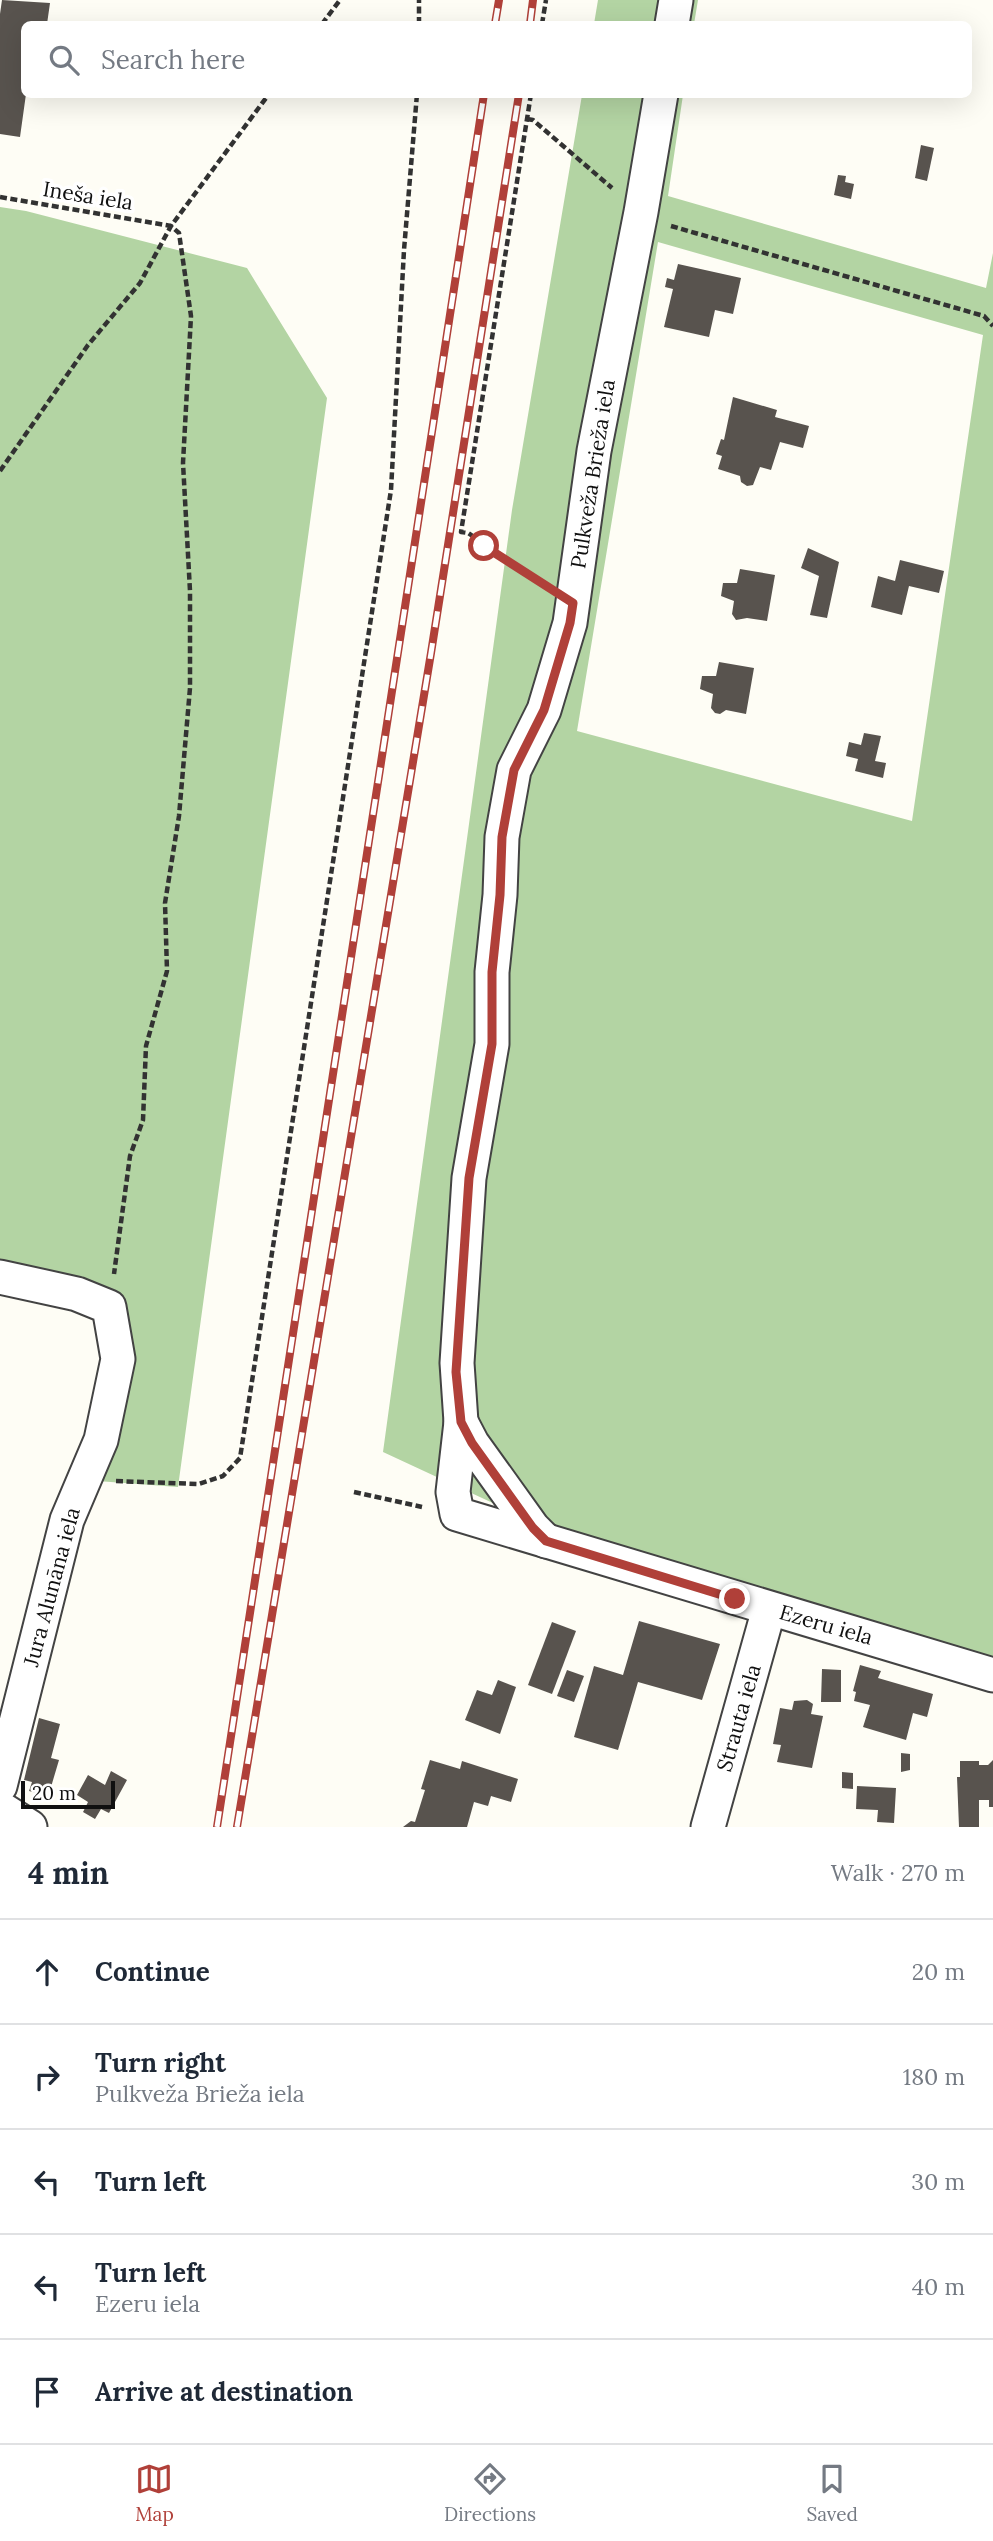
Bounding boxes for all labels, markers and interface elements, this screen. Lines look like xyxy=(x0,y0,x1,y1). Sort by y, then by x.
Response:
search box xyxy=(21,21,972,98)
icon: search xyxy=(45,41,83,79)
text: Search here xyxy=(101,43,245,76)
street label: Ineša iela xyxy=(41,175,135,216)
street label: Pulkveža Brieža iela xyxy=(564,377,621,571)
route start xyxy=(468,530,499,561)
street label: Jura Alunāna iela xyxy=(17,1504,86,1670)
route end xyxy=(719,1583,750,1614)
street label: Ezeru iela xyxy=(776,1598,876,1651)
street label: Strauta iela xyxy=(710,1661,767,1775)
scale bar xyxy=(21,1778,116,1810)
text: 20 m xyxy=(32,1781,76,1805)
text: 4 min xyxy=(28,1854,109,1892)
text: Walk · 270 m xyxy=(831,1858,965,1887)
icon: ahead xyxy=(28,1953,66,1991)
text: Continue xyxy=(95,1955,210,1988)
text: 20 m xyxy=(912,1957,965,1986)
text: Turn right xyxy=(95,2046,226,2079)
icon: right xyxy=(28,2058,66,2096)
text: 180 m xyxy=(903,2062,965,2091)
text: Pulkveža Brieža iela xyxy=(95,2079,305,2108)
icon: left xyxy=(28,2163,66,2201)
text: Turn left xyxy=(95,2165,206,2198)
text: 30 m xyxy=(911,2167,965,2196)
text: Turn left xyxy=(95,2256,206,2289)
icon: left xyxy=(28,2268,66,2306)
text: 40 m xyxy=(912,2272,965,2301)
text: Ezeru iela xyxy=(95,2289,200,2318)
icon: arrive xyxy=(28,2373,66,2411)
text: Arrive at destination xyxy=(95,2375,353,2408)
tab: Map xyxy=(135,2460,174,2526)
tab: Directions xyxy=(444,2460,536,2526)
tab: Saved xyxy=(806,2460,858,2526)

